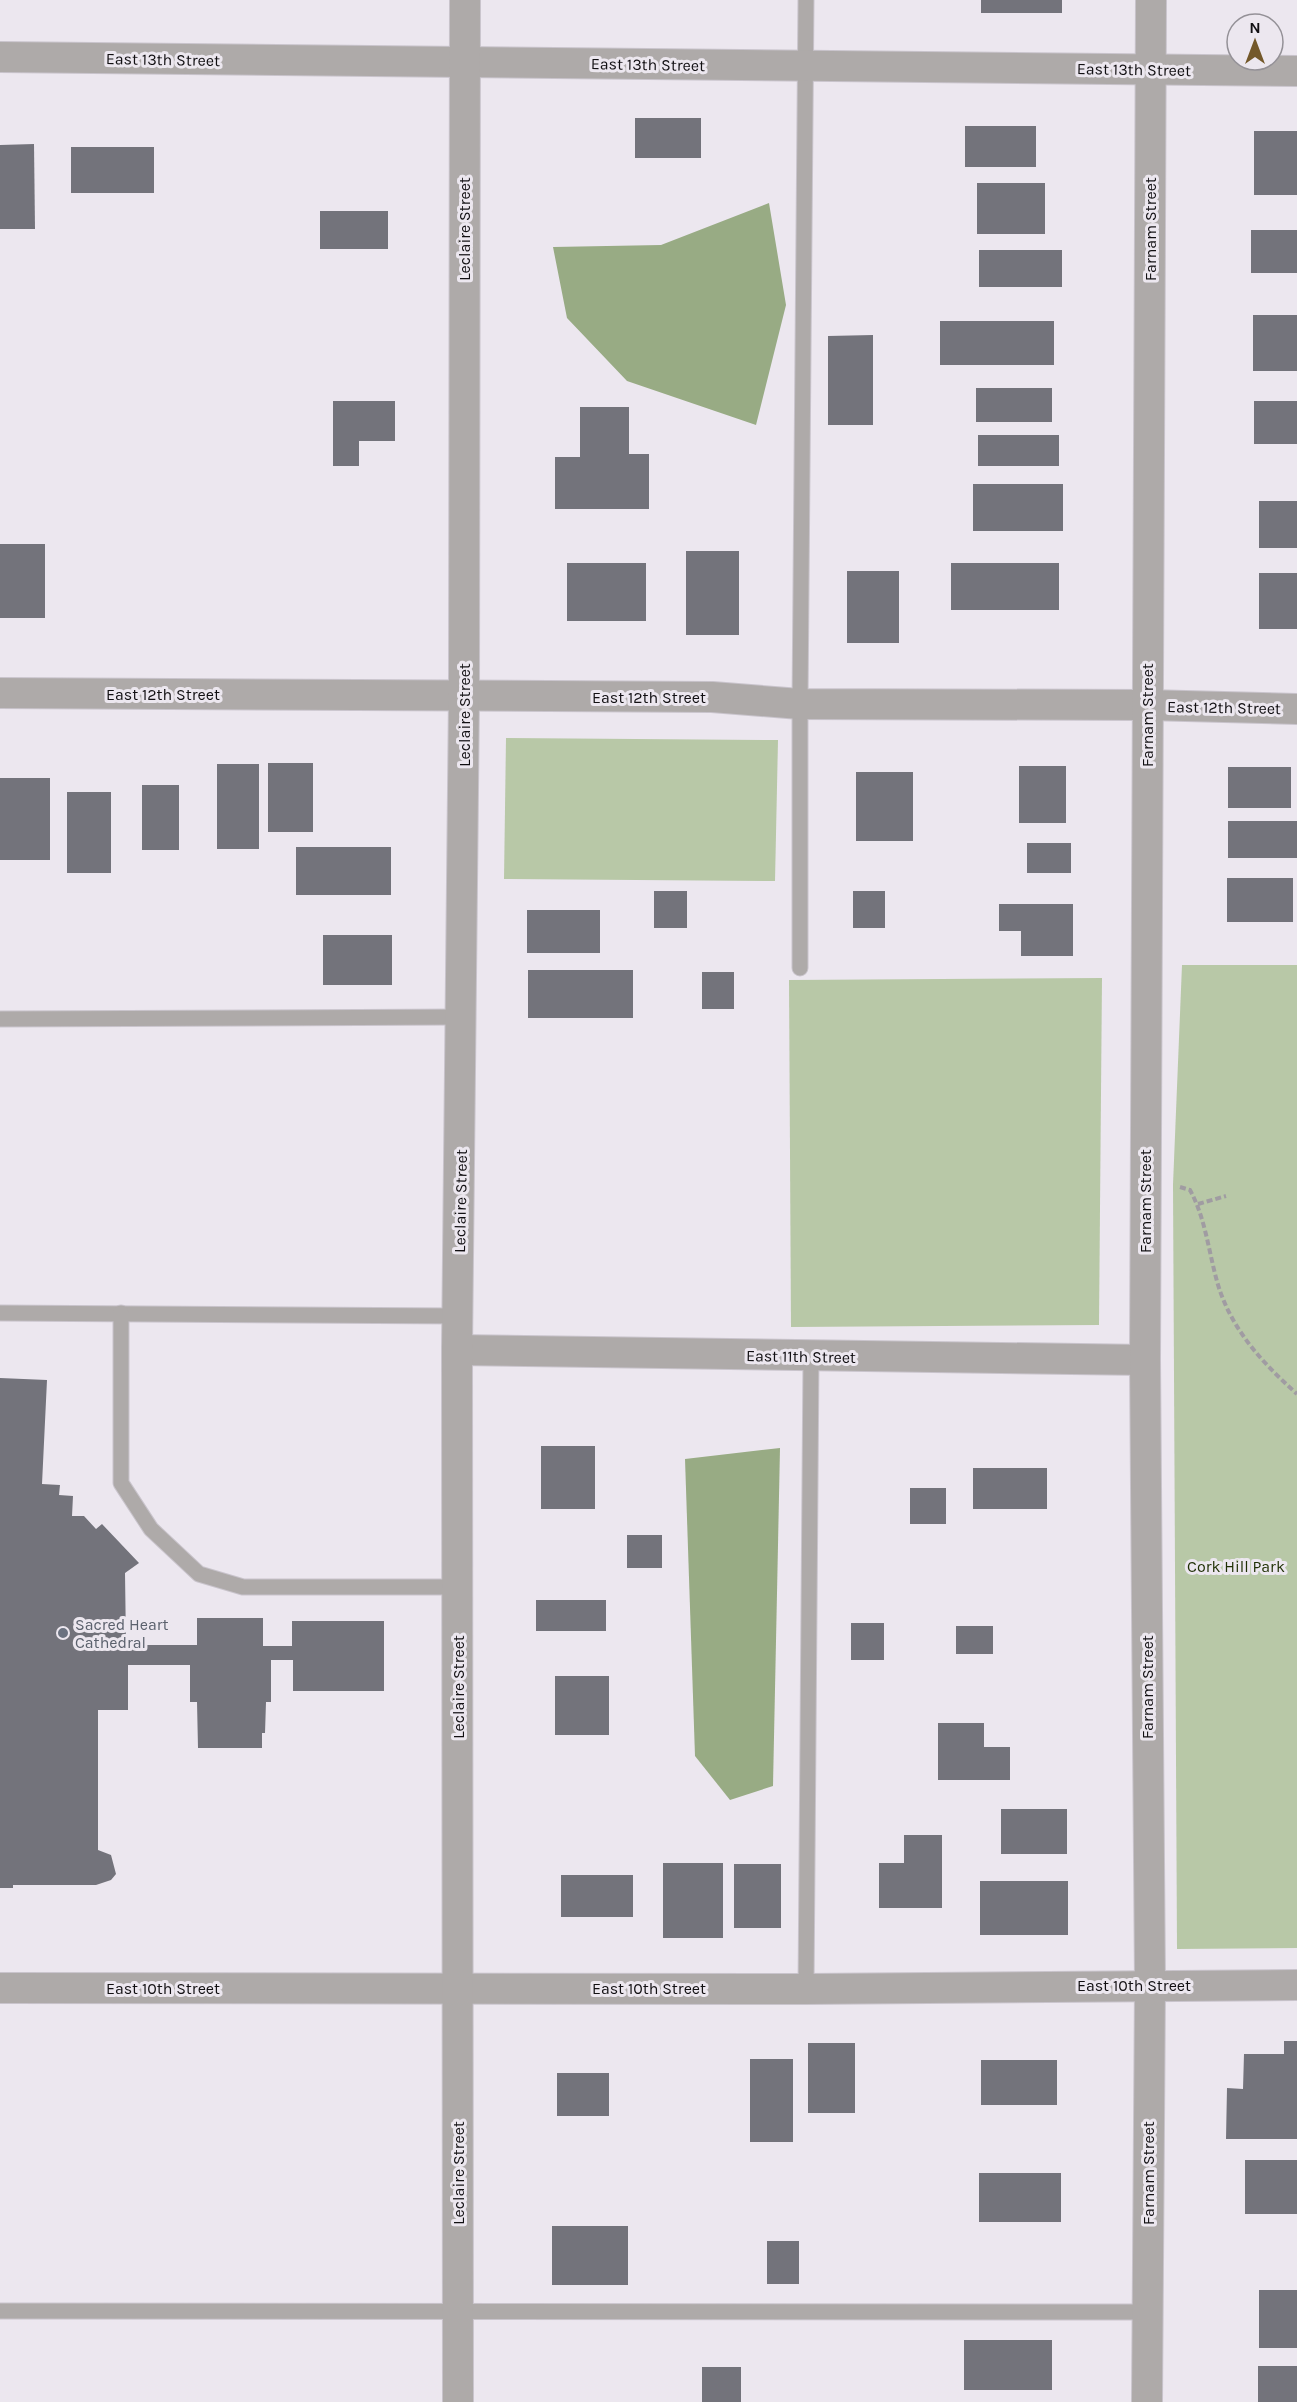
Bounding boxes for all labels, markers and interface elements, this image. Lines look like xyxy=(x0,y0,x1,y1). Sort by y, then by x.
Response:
north arrow xyxy=(1225,12,1285,72)
text: N xyxy=(1249,18,1261,37)
street label: East 13th Street xyxy=(106,49,220,70)
street label: East 13th Street xyxy=(591,54,705,75)
street label: East 13th Street xyxy=(1077,59,1191,80)
street label: Leclaire Street xyxy=(455,177,474,281)
street label: Farnam Street xyxy=(1141,177,1160,281)
street label: Leclaire Street xyxy=(455,663,474,767)
street label: Farnam Street xyxy=(1138,663,1157,767)
street label: East 12th Street xyxy=(106,685,220,704)
street label: East 12th Street xyxy=(592,688,706,707)
street label: East 12th Street xyxy=(1167,697,1281,718)
street label: Leclaire Street xyxy=(450,1149,471,1253)
street label: Farnam Street xyxy=(1136,1149,1155,1253)
street label: East 11th Street xyxy=(746,1346,856,1367)
park label: Cork Hill Park xyxy=(1187,1557,1285,1576)
place label: Sacred Heart Cathedral xyxy=(75,1615,169,1652)
marker: Sacred Heart Cathedral xyxy=(56,1626,70,1640)
street label: Leclaire Street xyxy=(449,1635,468,1739)
street label: Farnam Street xyxy=(1138,1635,1157,1739)
street label: East 10th Street xyxy=(1077,1976,1191,1995)
street label: East 10th Street xyxy=(106,1979,220,1998)
street label: East 10th Street xyxy=(592,1979,706,1998)
street label: Leclaire Street xyxy=(449,2121,468,2225)
street label: Farnam Street xyxy=(1139,2121,1158,2225)

